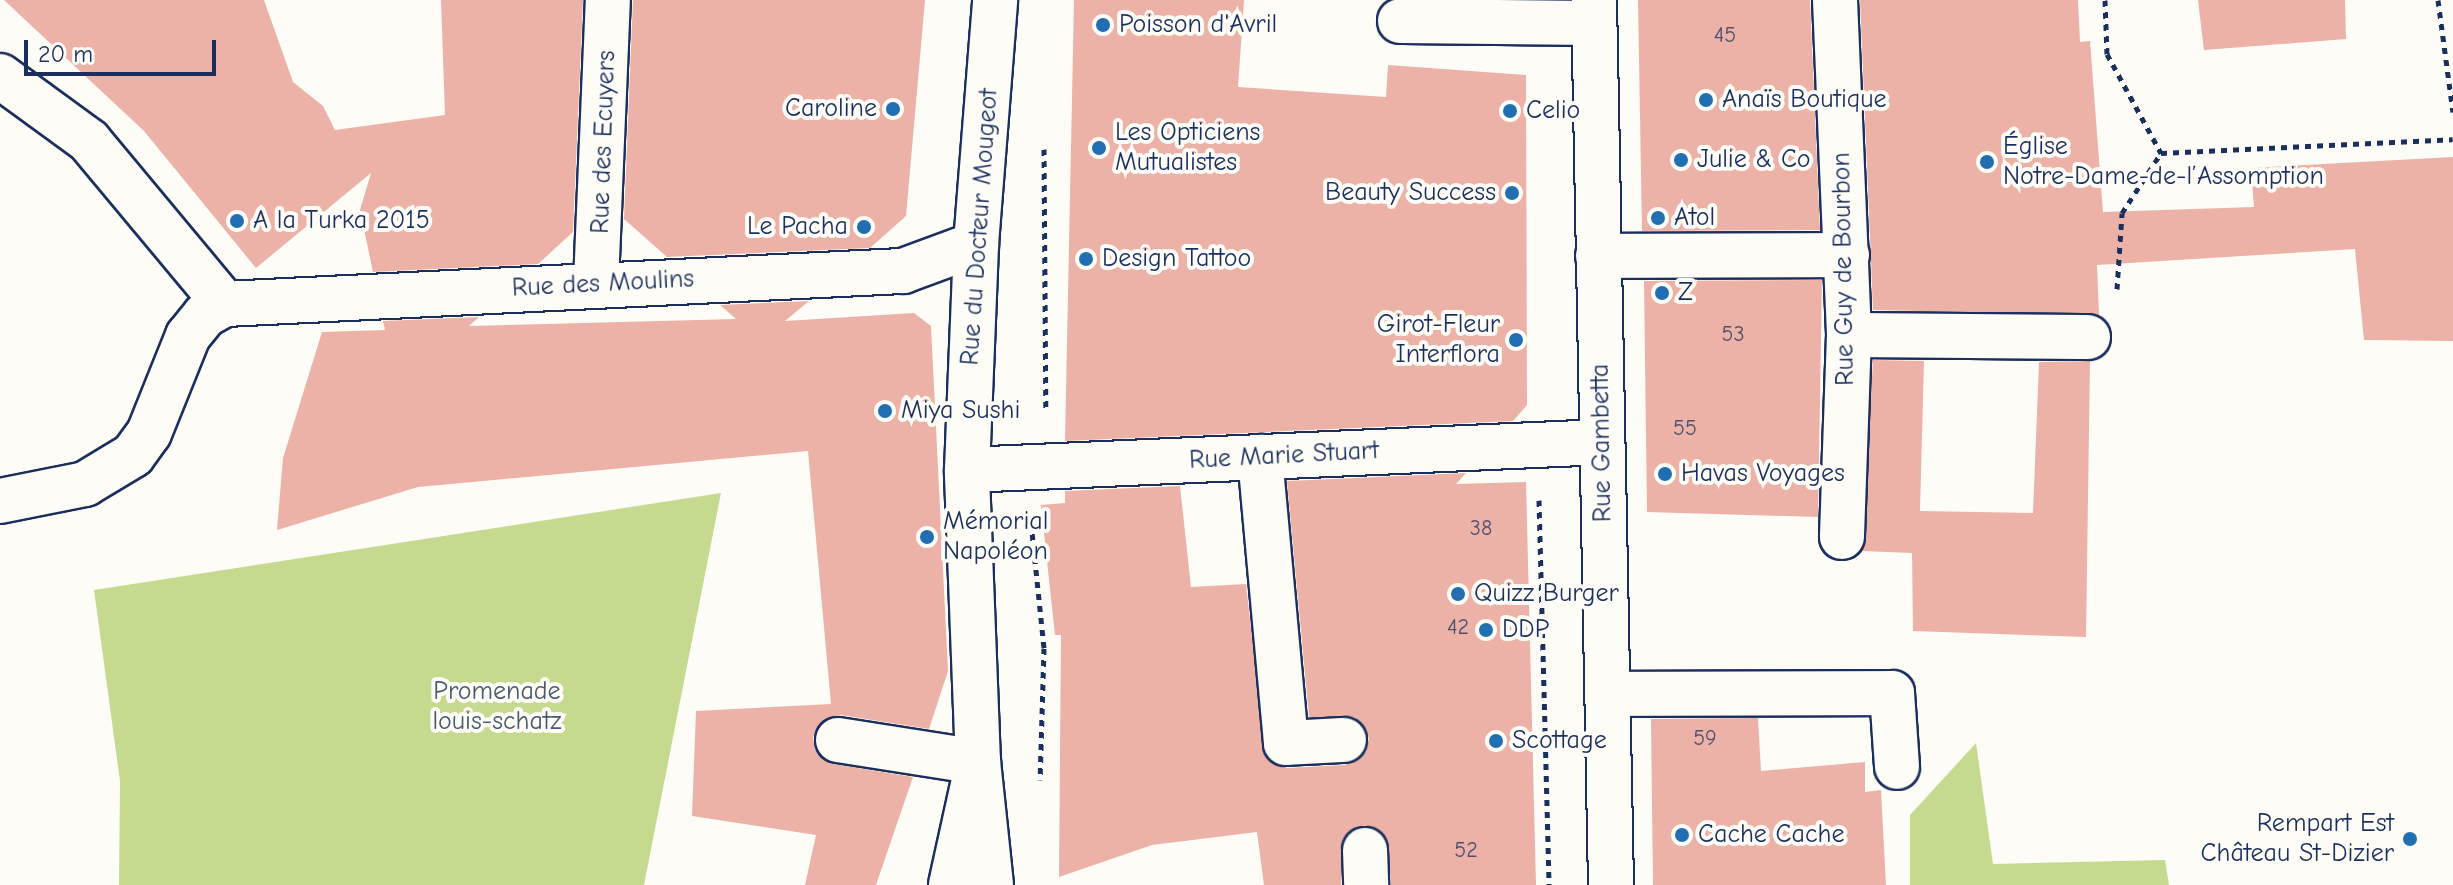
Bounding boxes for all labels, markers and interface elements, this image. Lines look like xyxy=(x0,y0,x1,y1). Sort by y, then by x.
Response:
place label: Poisson d'Avril xyxy=(1119,9,1277,41)
marker: Poisson d'Avril xyxy=(1094,16,1112,34)
house number: 45 xyxy=(1714,23,1736,49)
scale bar xyxy=(28,24,220,74)
text: 20 m xyxy=(38,40,93,68)
street label: Rue des Ecuyers xyxy=(585,50,623,234)
place label: Anaïs Boutique xyxy=(1722,84,1887,116)
street label: Rue du Docteur Mougeot xyxy=(955,88,1005,366)
marker: Anaïs Boutique xyxy=(1697,91,1715,109)
place label: Caroline xyxy=(785,93,877,125)
place label: Celio xyxy=(1526,95,1580,127)
marker: Caroline xyxy=(884,100,902,118)
marker: Celio xyxy=(1501,102,1519,120)
place label: Les Opticiens Mutualistes xyxy=(1115,117,1260,178)
place label: Église Notre-Dame-de-l’Assomption xyxy=(2003,131,2324,192)
marker: Les Opticiens Mutualistes xyxy=(1090,139,1108,157)
place label: Julie & Co xyxy=(1697,144,1811,176)
marker: Julie & Co xyxy=(1672,151,1690,169)
street label: Rue Guy de Bourbon xyxy=(1826,152,1862,386)
marker: Église Notre-Dame-de-l’Assomption xyxy=(1978,153,1996,171)
place label: Beauty Success xyxy=(1325,177,1496,209)
marker: Beauty Success xyxy=(1503,184,1521,202)
place label: Atol xyxy=(1674,202,1715,234)
place label: A la Turka 2015 xyxy=(253,205,430,237)
marker: Atol xyxy=(1649,209,1667,227)
place label: Le Pacha xyxy=(747,211,848,243)
marker: A la Turka 2015 xyxy=(228,212,246,230)
marker: Le Pacha xyxy=(855,218,873,236)
place label: Design Tattoo xyxy=(1102,243,1251,275)
marker: Design Tattoo xyxy=(1077,250,1095,268)
street label: Rue des Moulins xyxy=(511,264,695,304)
place label: Z xyxy=(1678,277,1693,309)
marker: Z xyxy=(1653,284,1671,302)
place label: Girot-Fleur Interflora xyxy=(1377,309,1500,370)
house number: 53 xyxy=(1721,322,1745,348)
marker: Girot-Fleur Interflora xyxy=(1507,331,1525,349)
street label: Rue Gambetta xyxy=(1585,363,1619,523)
place label: Miya Sushi xyxy=(901,395,1020,427)
marker: Miya Sushi xyxy=(876,402,894,420)
house number: 55 xyxy=(1673,416,1697,442)
street label: Rue Marie Stuart xyxy=(1188,435,1380,477)
place label: Havas Voyages xyxy=(1681,458,1845,490)
marker: Havas Voyages xyxy=(1656,465,1674,483)
place label: Mémorial Napoléon xyxy=(943,506,1048,568)
house number: 38 xyxy=(1470,516,1492,542)
marker: Mémorial Napoléon xyxy=(918,528,936,546)
place label: Quizz Burger xyxy=(1474,578,1619,610)
marker: Quizz Burger xyxy=(1449,585,1467,603)
place label: DDP xyxy=(1502,614,1549,646)
house number: 42 xyxy=(1447,615,1469,641)
marker: DDP xyxy=(1477,621,1495,639)
park label: Promenade louis-schatz xyxy=(432,676,562,738)
place label: Scottage xyxy=(1512,725,1607,757)
house number: 59 xyxy=(1693,726,1717,752)
marker: Scottage xyxy=(1487,732,1505,750)
place label: Rempart Est Château St-Dizier xyxy=(2201,808,2394,870)
place label: Cache Cache xyxy=(1698,819,1844,851)
marker: Cache Cache xyxy=(1673,826,1691,844)
marker: Rempart Est Château St-Dizier xyxy=(2401,830,2419,848)
house number: 52 xyxy=(1454,838,1478,864)

